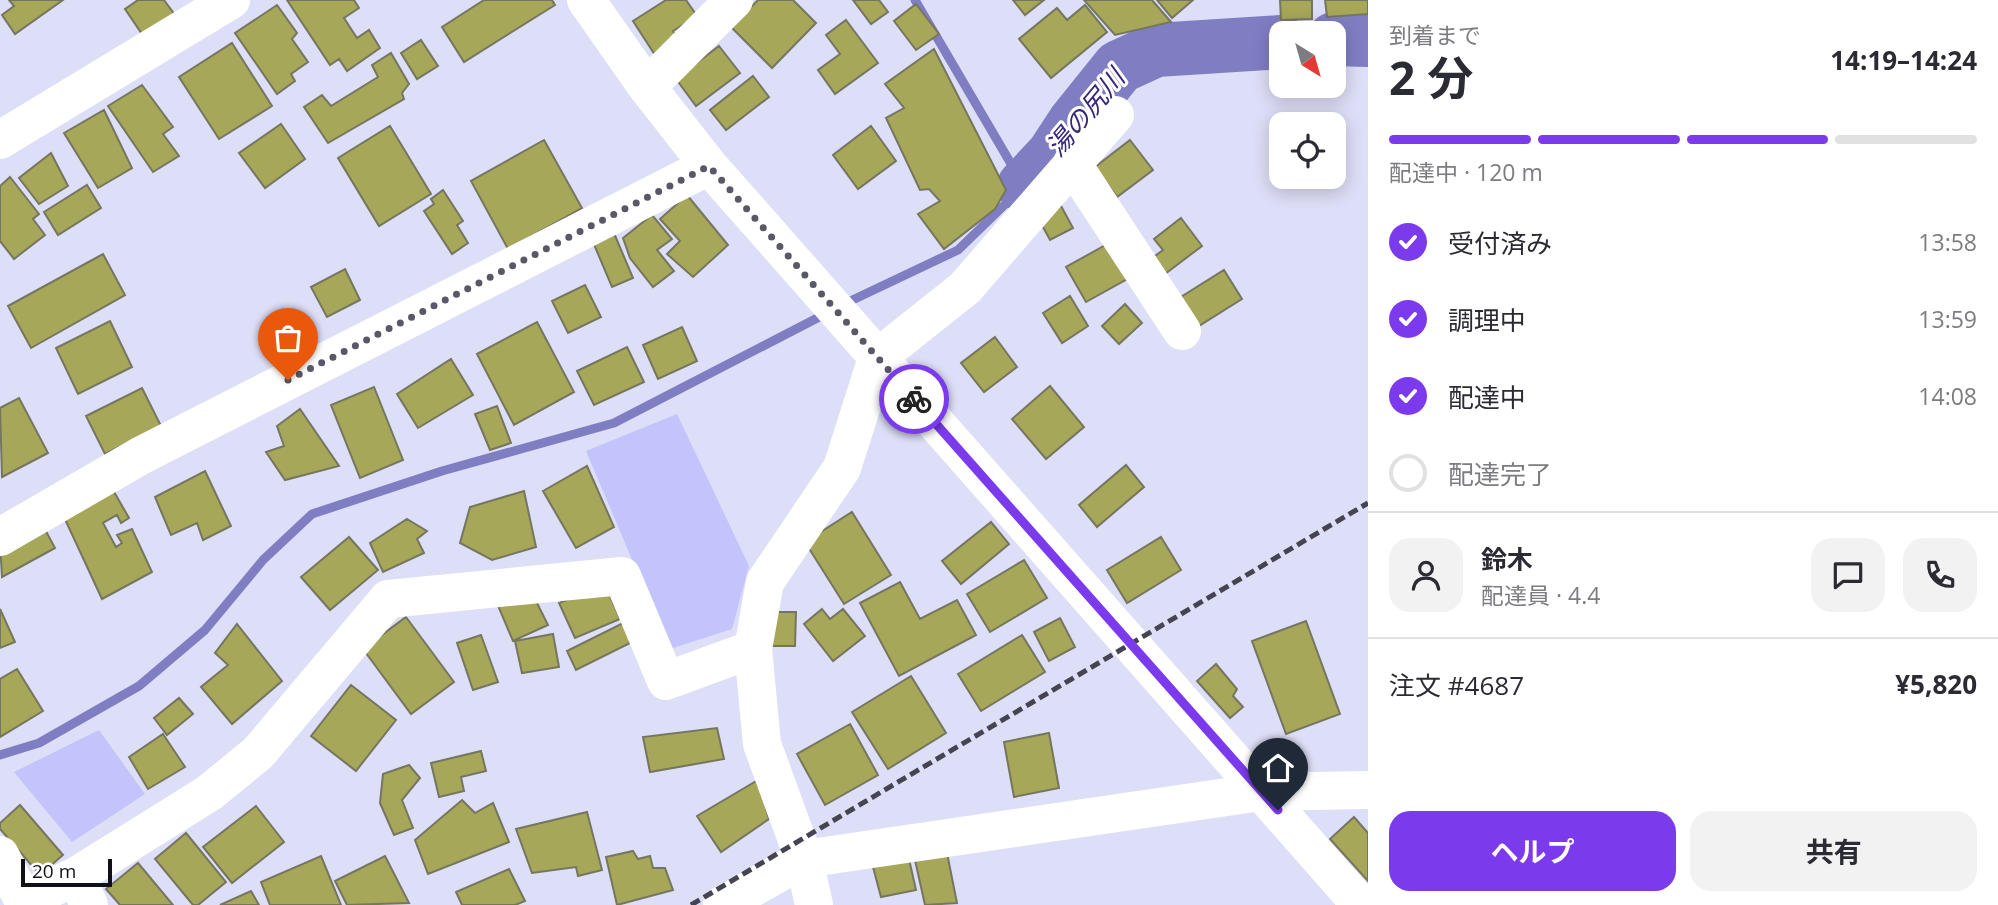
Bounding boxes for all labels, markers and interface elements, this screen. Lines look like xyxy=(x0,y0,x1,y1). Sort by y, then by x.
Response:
text: 到着まで xyxy=(1389,19,1481,51)
north arrow xyxy=(1269,21,1346,98)
map controls xyxy=(1269,21,1346,189)
text: 14:19–14:24 xyxy=(1830,42,1977,78)
text: 2 分 xyxy=(1389,46,1473,108)
water label: 湯の尻川 xyxy=(1038,58,1134,163)
button: locate xyxy=(1269,112,1346,189)
text: 配達中 · 120 m xyxy=(1389,156,1543,188)
icon: check xyxy=(1389,223,1427,261)
text: 受付済み xyxy=(1448,225,1552,261)
text: 13:58 xyxy=(1918,226,1977,258)
icon: check xyxy=(1389,300,1427,338)
text: 調理中 xyxy=(1448,302,1526,338)
text: 13:59 xyxy=(1918,303,1977,335)
pin xyxy=(258,308,318,380)
icon: bag xyxy=(269,319,307,357)
courier xyxy=(879,364,949,434)
icon: check xyxy=(1389,377,1427,415)
text: 配達中 xyxy=(1448,379,1526,415)
icon: bike xyxy=(895,380,933,418)
text: 14:08 xyxy=(1918,380,1977,412)
text: 配達完了 xyxy=(1448,456,1552,492)
button: person xyxy=(1389,538,1463,612)
button: chat xyxy=(1811,538,1885,612)
button: phone xyxy=(1903,538,1977,612)
text: 鈴木 xyxy=(1481,541,1533,577)
text: 配達員 · 4.4 xyxy=(1481,579,1600,611)
text: ¥5,820 xyxy=(1895,666,1977,702)
text: 注文 #4687 xyxy=(1389,667,1524,703)
pin xyxy=(1248,738,1308,810)
icon: home xyxy=(1259,749,1297,787)
button: ヘルプ xyxy=(1389,811,1676,891)
button: 共有 xyxy=(1690,811,1977,891)
scale bar xyxy=(21,856,112,888)
text: 20 m xyxy=(32,858,76,884)

